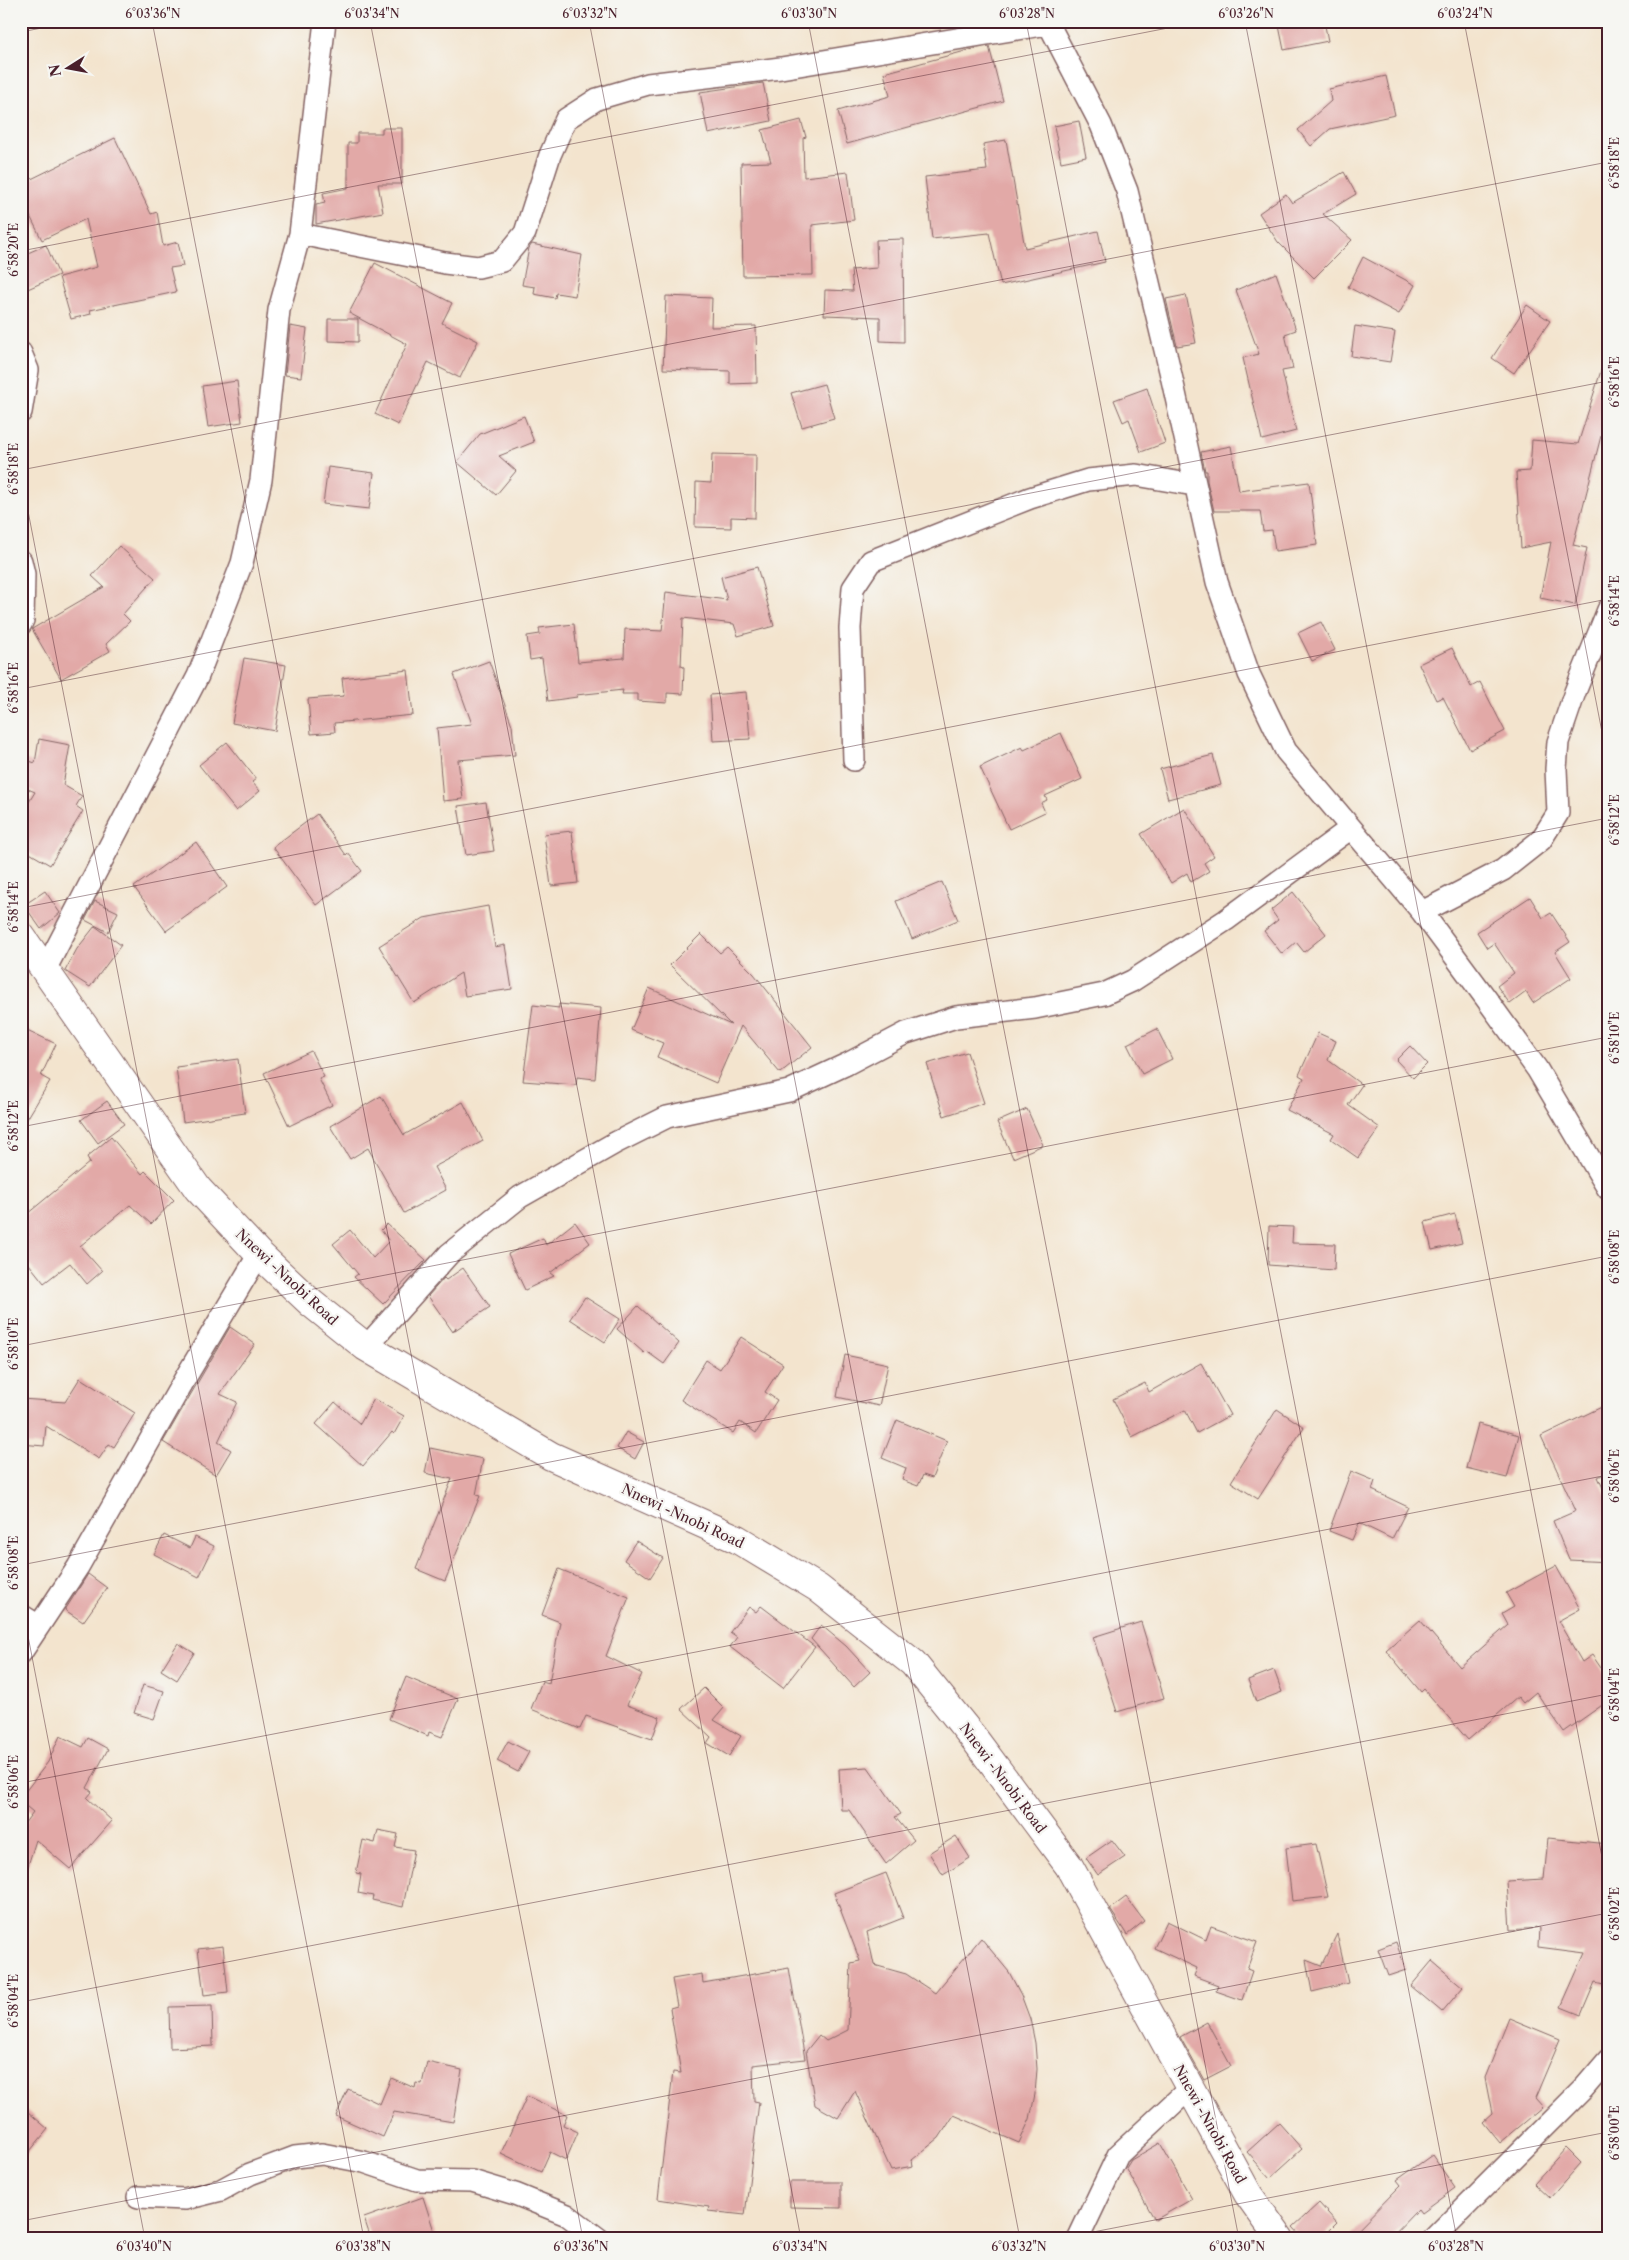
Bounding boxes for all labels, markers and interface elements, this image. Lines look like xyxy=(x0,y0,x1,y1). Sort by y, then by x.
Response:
text: 6°03'36"N xyxy=(125,6,181,21)
text: 6°03'34"N xyxy=(344,6,400,21)
text: 6°03'32"N xyxy=(562,6,618,21)
text: 6°03'30"N xyxy=(781,6,837,21)
text: 6°03'28"N xyxy=(999,6,1055,21)
text: 6°03'26"N xyxy=(1218,6,1274,21)
text: 6°03'24"N xyxy=(1437,6,1493,21)
north arrow xyxy=(42,42,92,92)
text: N xyxy=(45,63,65,78)
text: 6°58'18"E xyxy=(1607,137,1622,189)
text: 6°58'20"E xyxy=(6,223,21,277)
text: 6°58'16"E xyxy=(1607,356,1622,408)
text: 6°58'18"E xyxy=(6,443,21,495)
text: 6°58'14"E xyxy=(1607,575,1622,627)
text: 6°58'16"E xyxy=(6,662,21,714)
text: 6°58'12"E xyxy=(1607,794,1622,846)
text: 6°58'14"E xyxy=(6,881,21,933)
text: 6°58'10"E xyxy=(1607,1012,1622,1064)
text: 6°58'12"E xyxy=(6,1100,21,1152)
street label: Nnewi -Nnobi Road xyxy=(232,1225,342,1329)
text: 6°58'08"E xyxy=(1607,1230,1622,1284)
text: 6°58'10"E xyxy=(6,1318,21,1370)
text: 6°58'06"E xyxy=(1607,1449,1622,1503)
street label: Nnewi -Nnobi Road xyxy=(619,1480,748,1553)
text: 6°58'08"E xyxy=(6,1536,21,1590)
text: 6°58'04"E xyxy=(1607,1668,1622,1722)
street label: Nnewi -Nnobi Road xyxy=(956,1719,1051,1837)
text: 6°58'06"E xyxy=(6,1755,21,1809)
text: 6°58'02"E xyxy=(1607,1887,1622,1941)
text: 6°58'04"E xyxy=(6,1974,21,2028)
street label: Nnewi -Nnobi Road xyxy=(1170,2061,1250,2187)
text: 6°58'00"E xyxy=(1607,2106,1622,2160)
text: 6°03'40"N xyxy=(116,2239,172,2254)
text: 6°03'38"N xyxy=(335,2239,391,2254)
text: 6°03'36"N xyxy=(553,2239,609,2254)
text: 6°03'34"N xyxy=(772,2239,828,2254)
text: 6°03'32"N xyxy=(991,2239,1047,2254)
text: 6°03'30"N xyxy=(1209,2239,1265,2254)
text: 6°03'28"N xyxy=(1428,2239,1484,2254)

